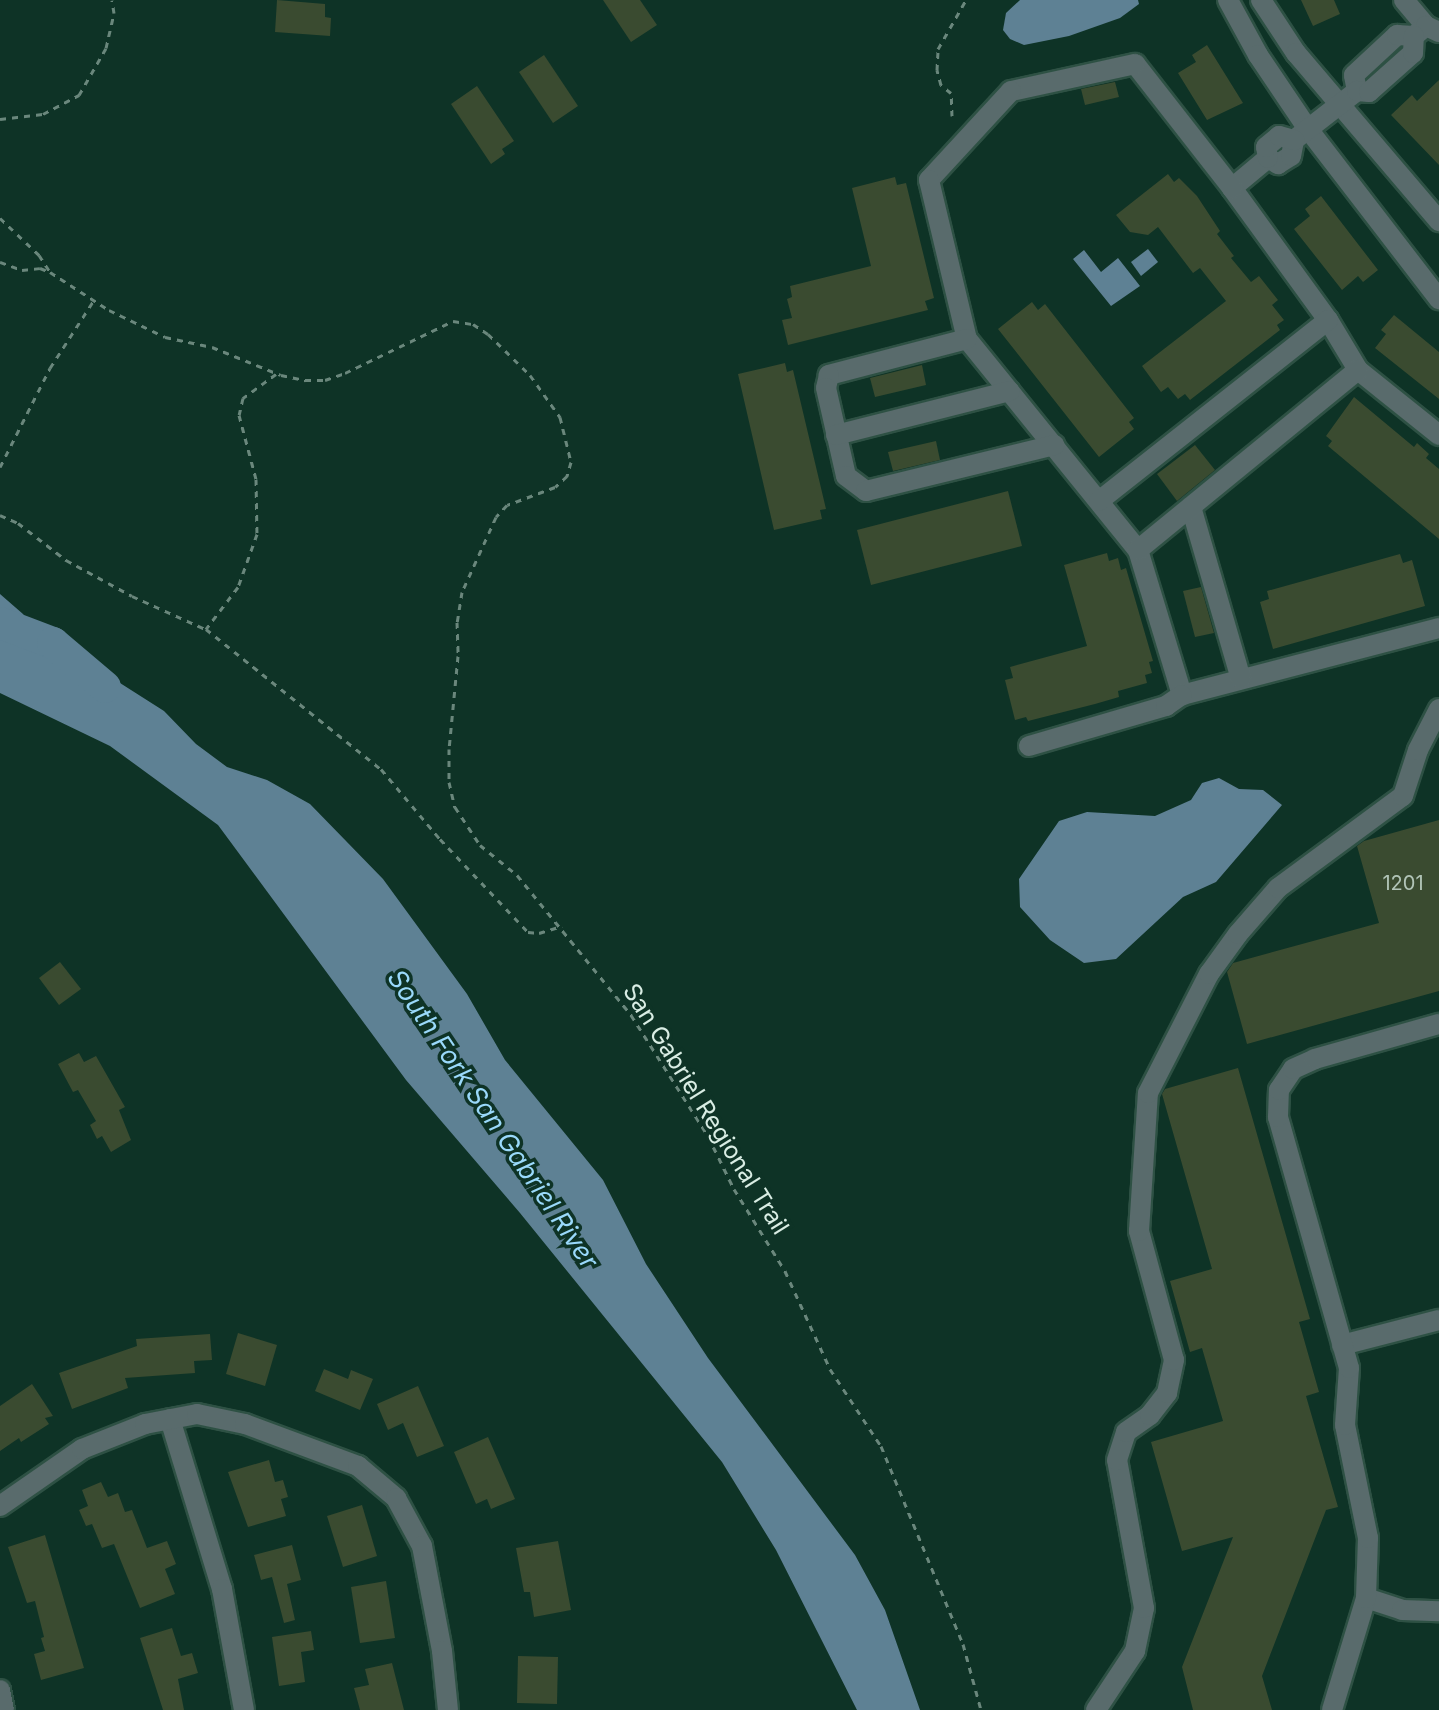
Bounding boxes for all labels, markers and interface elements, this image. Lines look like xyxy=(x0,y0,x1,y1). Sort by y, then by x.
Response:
house number: 1201 xyxy=(1382,871,1424,895)
water label: South Fork San Gabriel River xyxy=(381,963,605,1275)
street label: San Gabriel Regional Trail xyxy=(617,978,795,1240)

